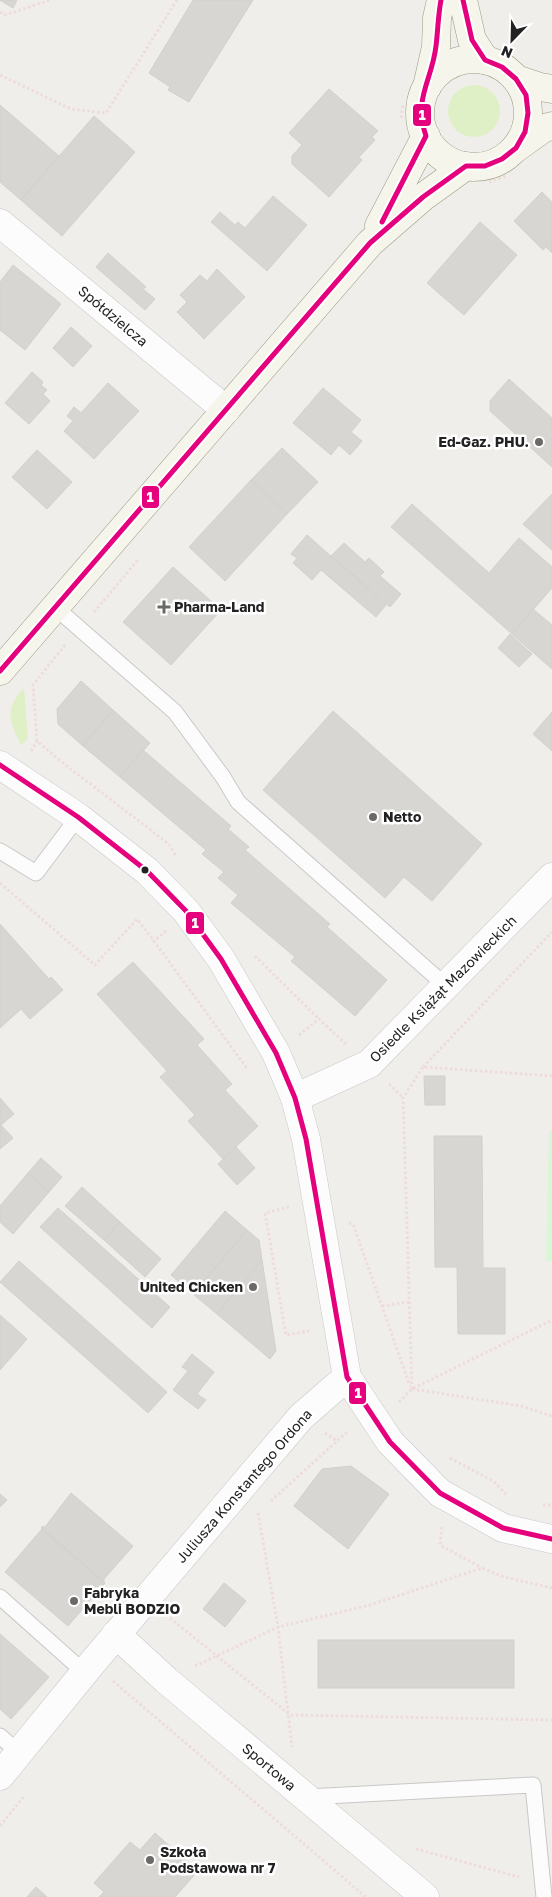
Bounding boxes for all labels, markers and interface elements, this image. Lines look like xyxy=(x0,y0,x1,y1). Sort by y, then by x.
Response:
north arrow xyxy=(487,15,537,65)
text: N xyxy=(499,43,515,62)
line badge: 1 xyxy=(412,103,432,127)
text: 1 xyxy=(418,106,426,123)
street label: Spółdzielcza xyxy=(75,282,151,350)
place label: Ed-Gaz. PHU. xyxy=(438,433,529,450)
marker: Ed-Gaz. PHU. xyxy=(533,436,545,448)
line badge: 1 xyxy=(141,485,160,509)
text: 1 xyxy=(146,488,154,505)
place label: Pharma-Land xyxy=(174,598,264,615)
marker: Pharma-Land xyxy=(158,601,170,613)
place label: Netto xyxy=(383,808,421,825)
marker: Netto xyxy=(367,811,379,823)
unlabelled marker xyxy=(140,865,150,875)
line badge: 1 xyxy=(185,911,205,935)
street label: Osiedle Książąt Mazowieckich xyxy=(366,912,520,1066)
text: 1 xyxy=(191,914,199,931)
place label: United Chicken xyxy=(140,1278,243,1295)
marker: United Chicken xyxy=(247,1281,259,1293)
line badge: 1 xyxy=(348,1381,367,1405)
text: 1 xyxy=(354,1384,362,1401)
street label: Juliusza Konstantego Ordona xyxy=(172,1405,315,1566)
place label: Fabryka Mebli BODZIO xyxy=(84,1584,181,1617)
marker: Fabryka Mebli BODZIO xyxy=(68,1595,80,1607)
street label: Sportowa xyxy=(239,1739,300,1794)
place label: Szkoła Podstawowa nr 7 xyxy=(160,1843,276,1876)
marker: Szkoła Podstawowa nr 7 xyxy=(144,1854,156,1866)

